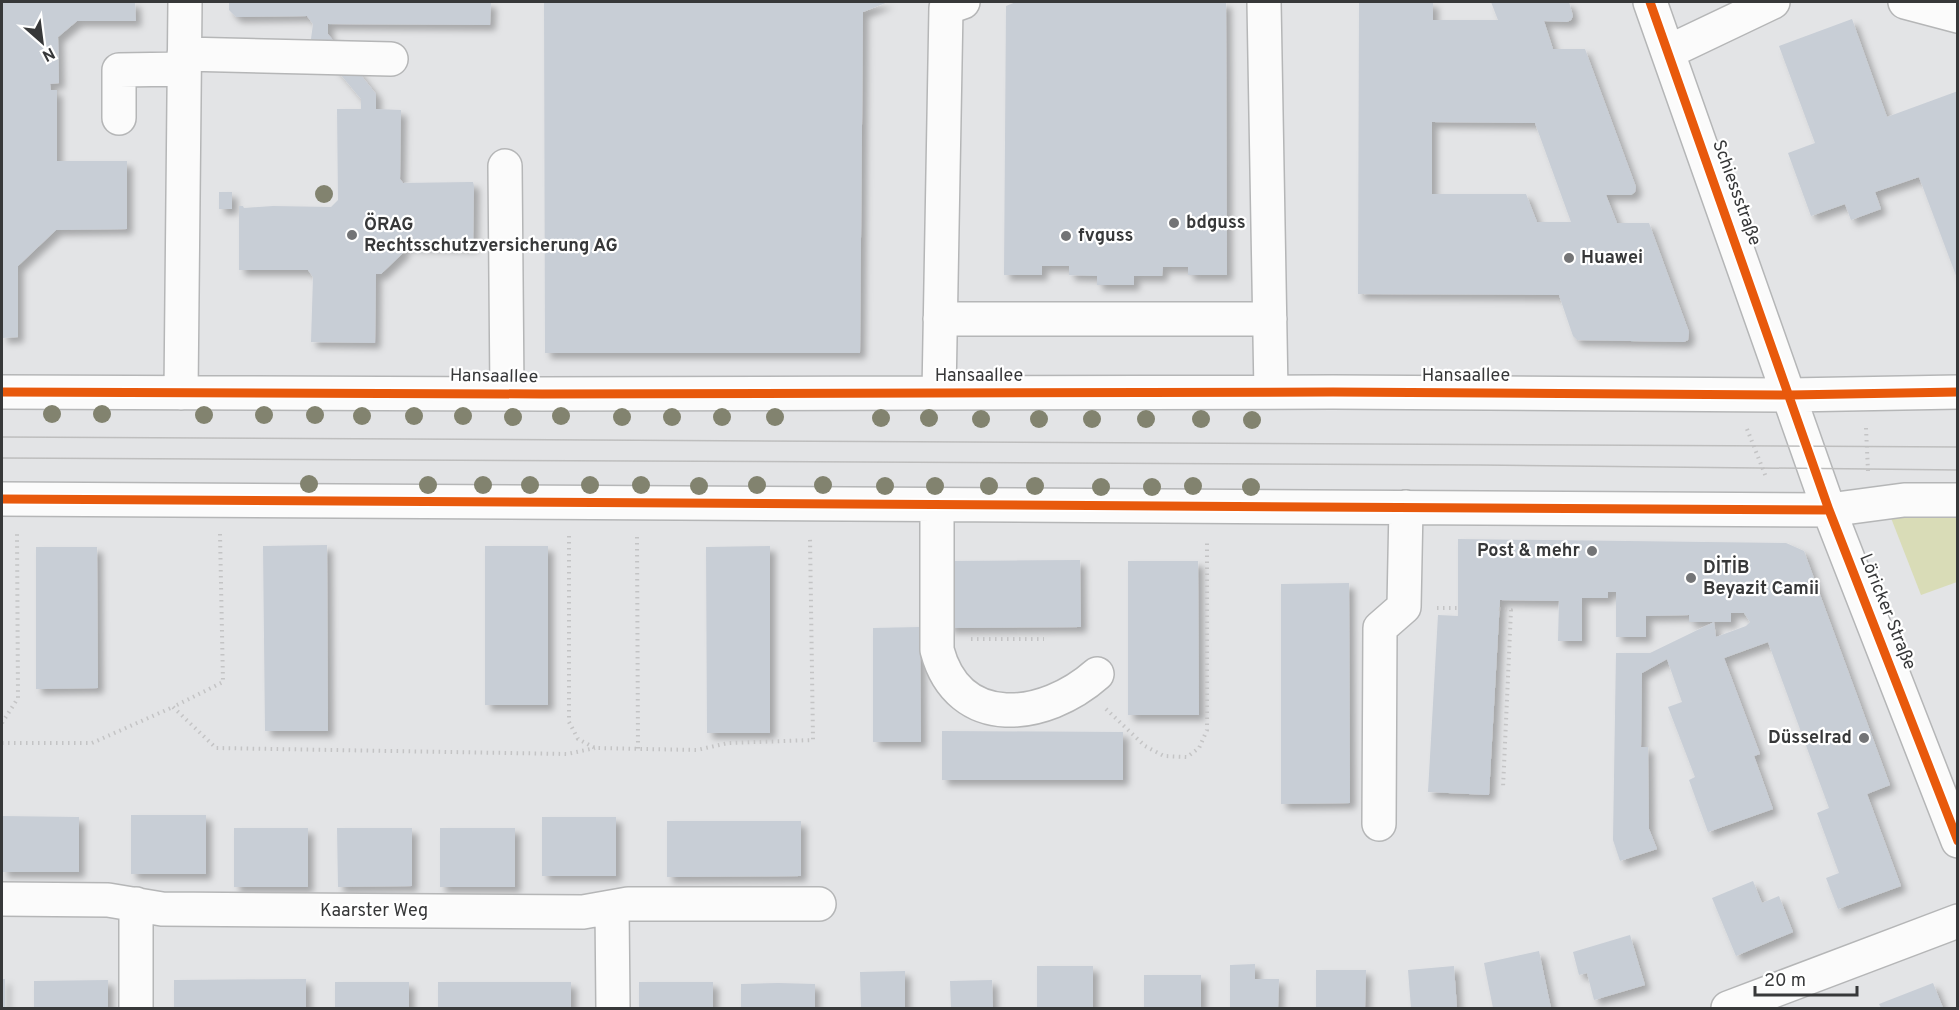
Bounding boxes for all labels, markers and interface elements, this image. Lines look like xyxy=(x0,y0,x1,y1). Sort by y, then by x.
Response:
north arrow xyxy=(12,12,72,72)
text: N xyxy=(38,42,58,65)
street label: Schiessstraße xyxy=(1706,137,1766,249)
place label: ÖRAG Rechtsschutzversicherung AG xyxy=(364,212,618,258)
place label: bdguss xyxy=(1186,212,1246,235)
marker: bdguss xyxy=(1167,216,1181,230)
place label: fvguss xyxy=(1078,225,1133,248)
marker: ÖRAG Rechtsschutzversicherung AG xyxy=(345,228,359,242)
marker: fvguss xyxy=(1059,229,1073,243)
place label: Huawei xyxy=(1581,247,1643,270)
marker: Huawei xyxy=(1562,251,1576,265)
street label: Hansaallee xyxy=(450,365,538,389)
street label: Hansaallee xyxy=(935,365,1023,388)
street label: Hansaallee xyxy=(1422,365,1510,388)
place label: Post & mehr xyxy=(1477,540,1580,563)
marker: Post & mehr xyxy=(1585,544,1599,558)
street label: Löricker Straße xyxy=(1853,551,1921,673)
place label: DİTİB Beyazit Camii xyxy=(1703,555,1819,601)
marker: DİTİB Beyazit Camii xyxy=(1684,571,1698,585)
place label: Düsselrad xyxy=(1768,727,1852,750)
marker: Düsselrad xyxy=(1857,731,1871,745)
street label: Kaarster Weg xyxy=(320,900,428,923)
scale bar xyxy=(1755,959,1857,997)
text: 20 m xyxy=(1764,970,1806,993)

